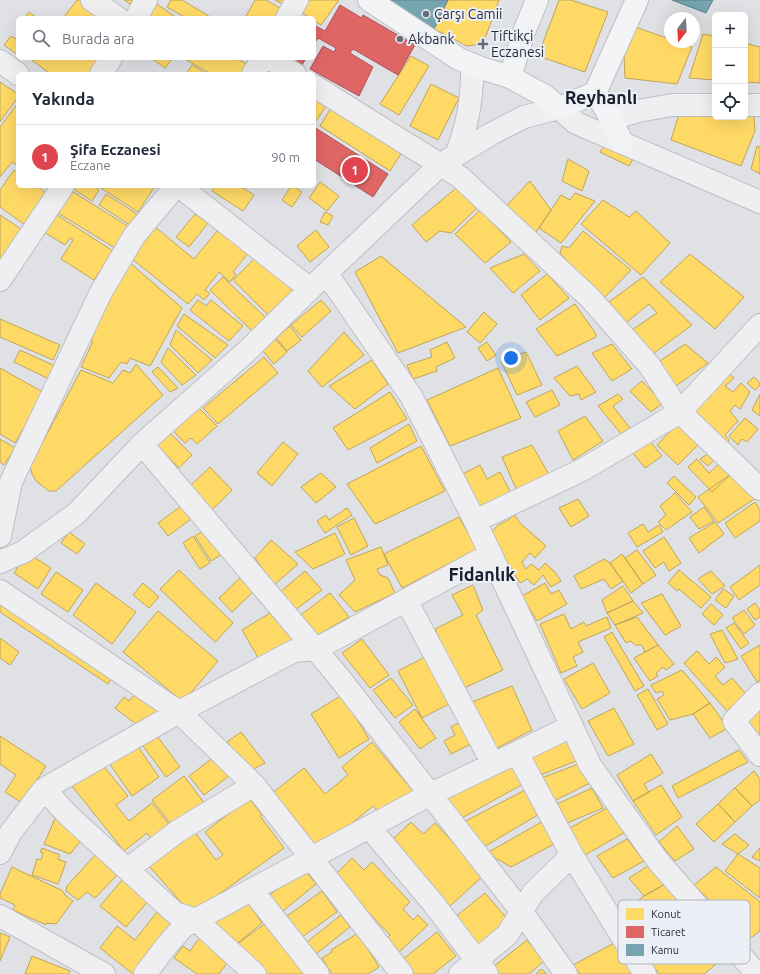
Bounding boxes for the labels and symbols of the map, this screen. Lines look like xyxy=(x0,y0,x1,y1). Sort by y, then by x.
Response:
place label: Çarşı Camii xyxy=(434,6,502,22)
marker: Çarşı Camii xyxy=(421,9,431,19)
north arrow xyxy=(664,12,700,48)
place label: Tiftikçi Eczanesi xyxy=(491,28,544,60)
place label: Akbank xyxy=(408,31,455,47)
marker: Akbank xyxy=(395,34,405,44)
marker: Tiftikçi Eczanesi xyxy=(478,39,488,49)
district label: Reyhanlı xyxy=(565,87,637,107)
pin: 1 xyxy=(342,155,368,185)
your location xyxy=(501,348,521,368)
district label: Fidanlık xyxy=(449,564,515,584)
legend xyxy=(618,900,750,964)
text: Konut xyxy=(651,908,682,920)
text: Ticaret xyxy=(651,926,686,938)
text: Kamu xyxy=(651,944,679,956)

